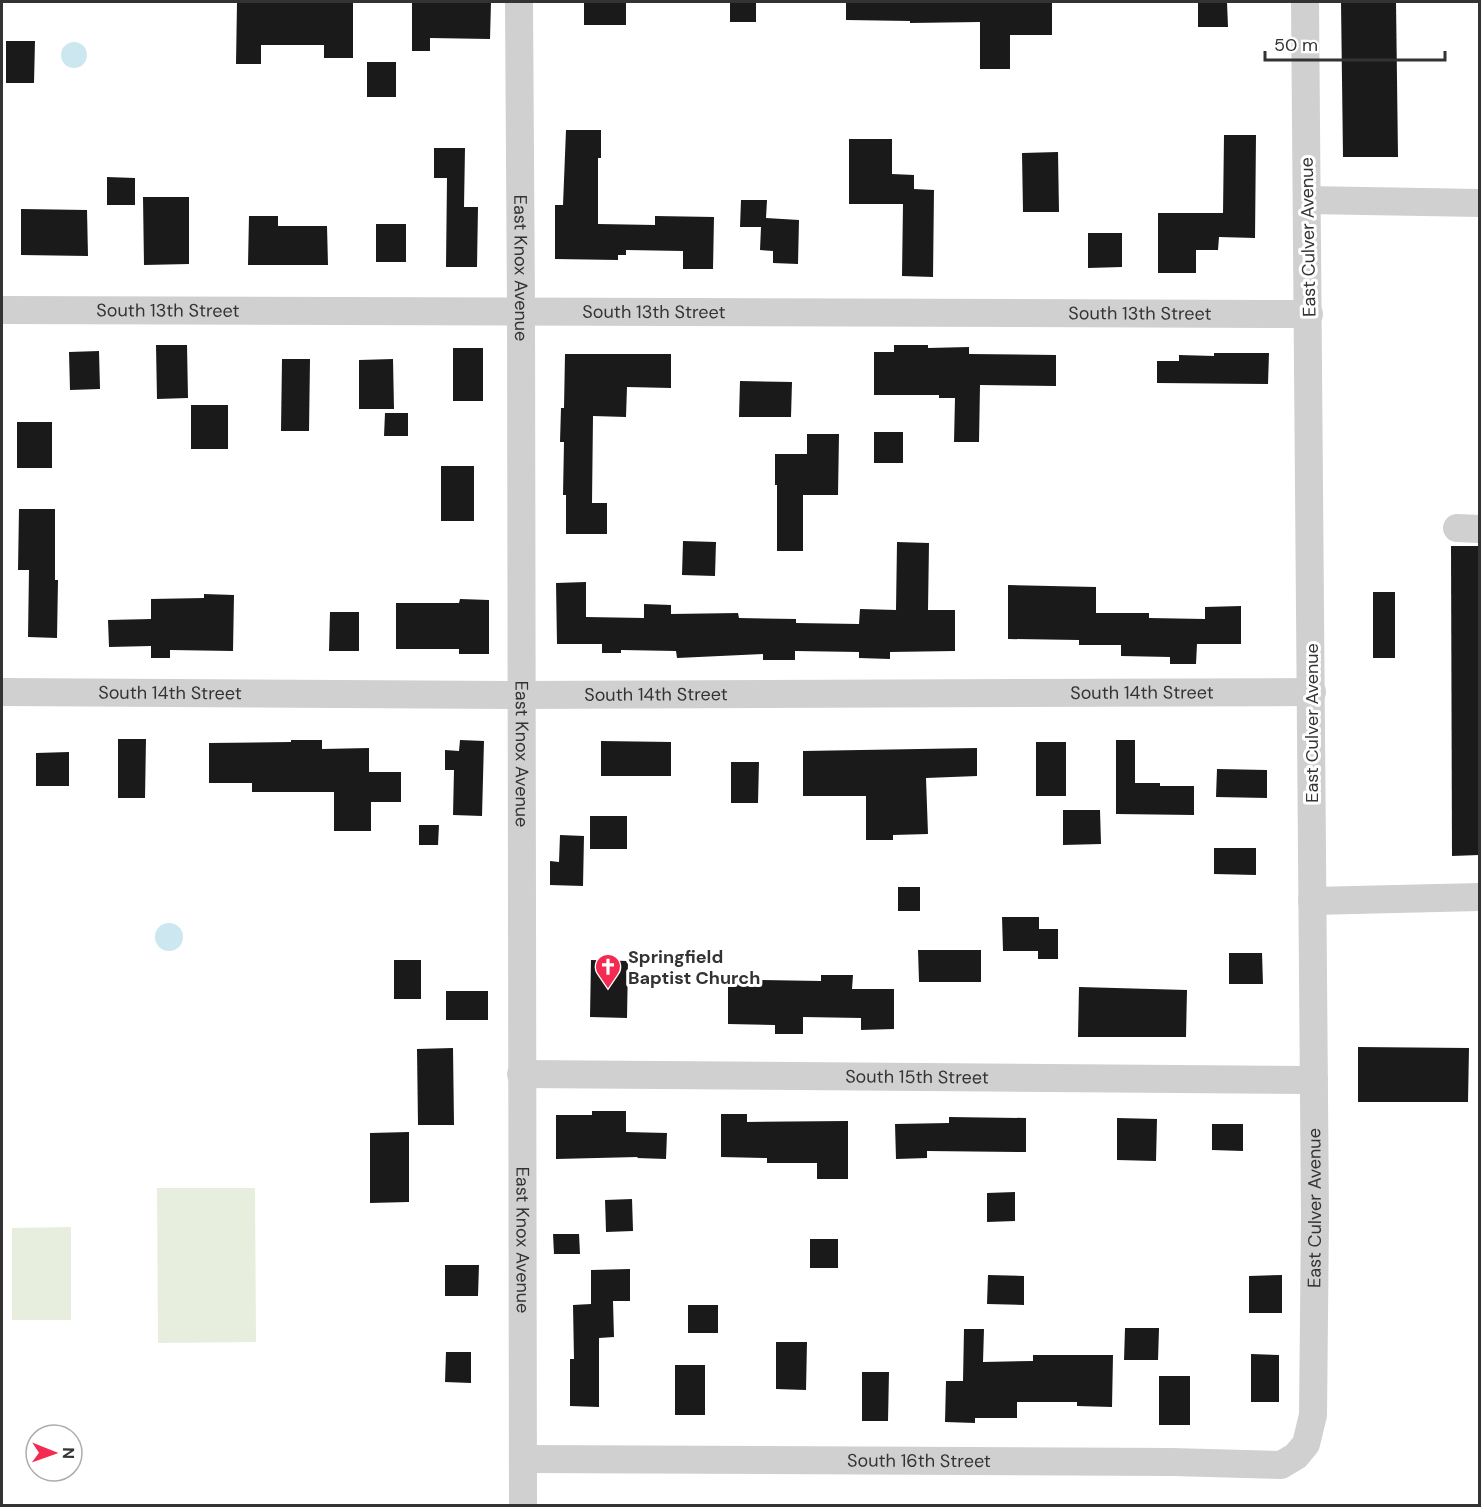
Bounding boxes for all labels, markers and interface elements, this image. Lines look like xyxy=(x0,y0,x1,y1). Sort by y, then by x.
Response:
scale bar xyxy=(1265,24,1445,62)
text: 50 m xyxy=(1274,33,1318,57)
street label: East Culver Avenue xyxy=(1295,157,1321,317)
street label: East Knox Avenue xyxy=(508,195,533,341)
street label: South 13th Street xyxy=(96,298,240,323)
street label: South 13th Street xyxy=(582,300,726,324)
street label: South 13th Street xyxy=(1068,301,1212,326)
street label: East Culver Avenue xyxy=(1300,643,1324,803)
street label: South 14th Street xyxy=(1070,680,1214,705)
street label: South 14th Street xyxy=(98,681,242,705)
street label: East Knox Avenue xyxy=(510,681,534,827)
street label: South 14th Street xyxy=(584,682,728,707)
place label: Springfield Baptist Church xyxy=(628,945,760,990)
church icon: Springfield Baptist Church xyxy=(593,952,623,990)
street label: South 15th Street xyxy=(845,1064,989,1090)
street label: East Culver Avenue xyxy=(1302,1128,1327,1288)
street label: East Knox Avenue xyxy=(510,1167,535,1313)
north arrow xyxy=(24,1423,84,1483)
text: N xyxy=(58,1447,79,1459)
street label: South 16th Street xyxy=(847,1448,991,1473)

